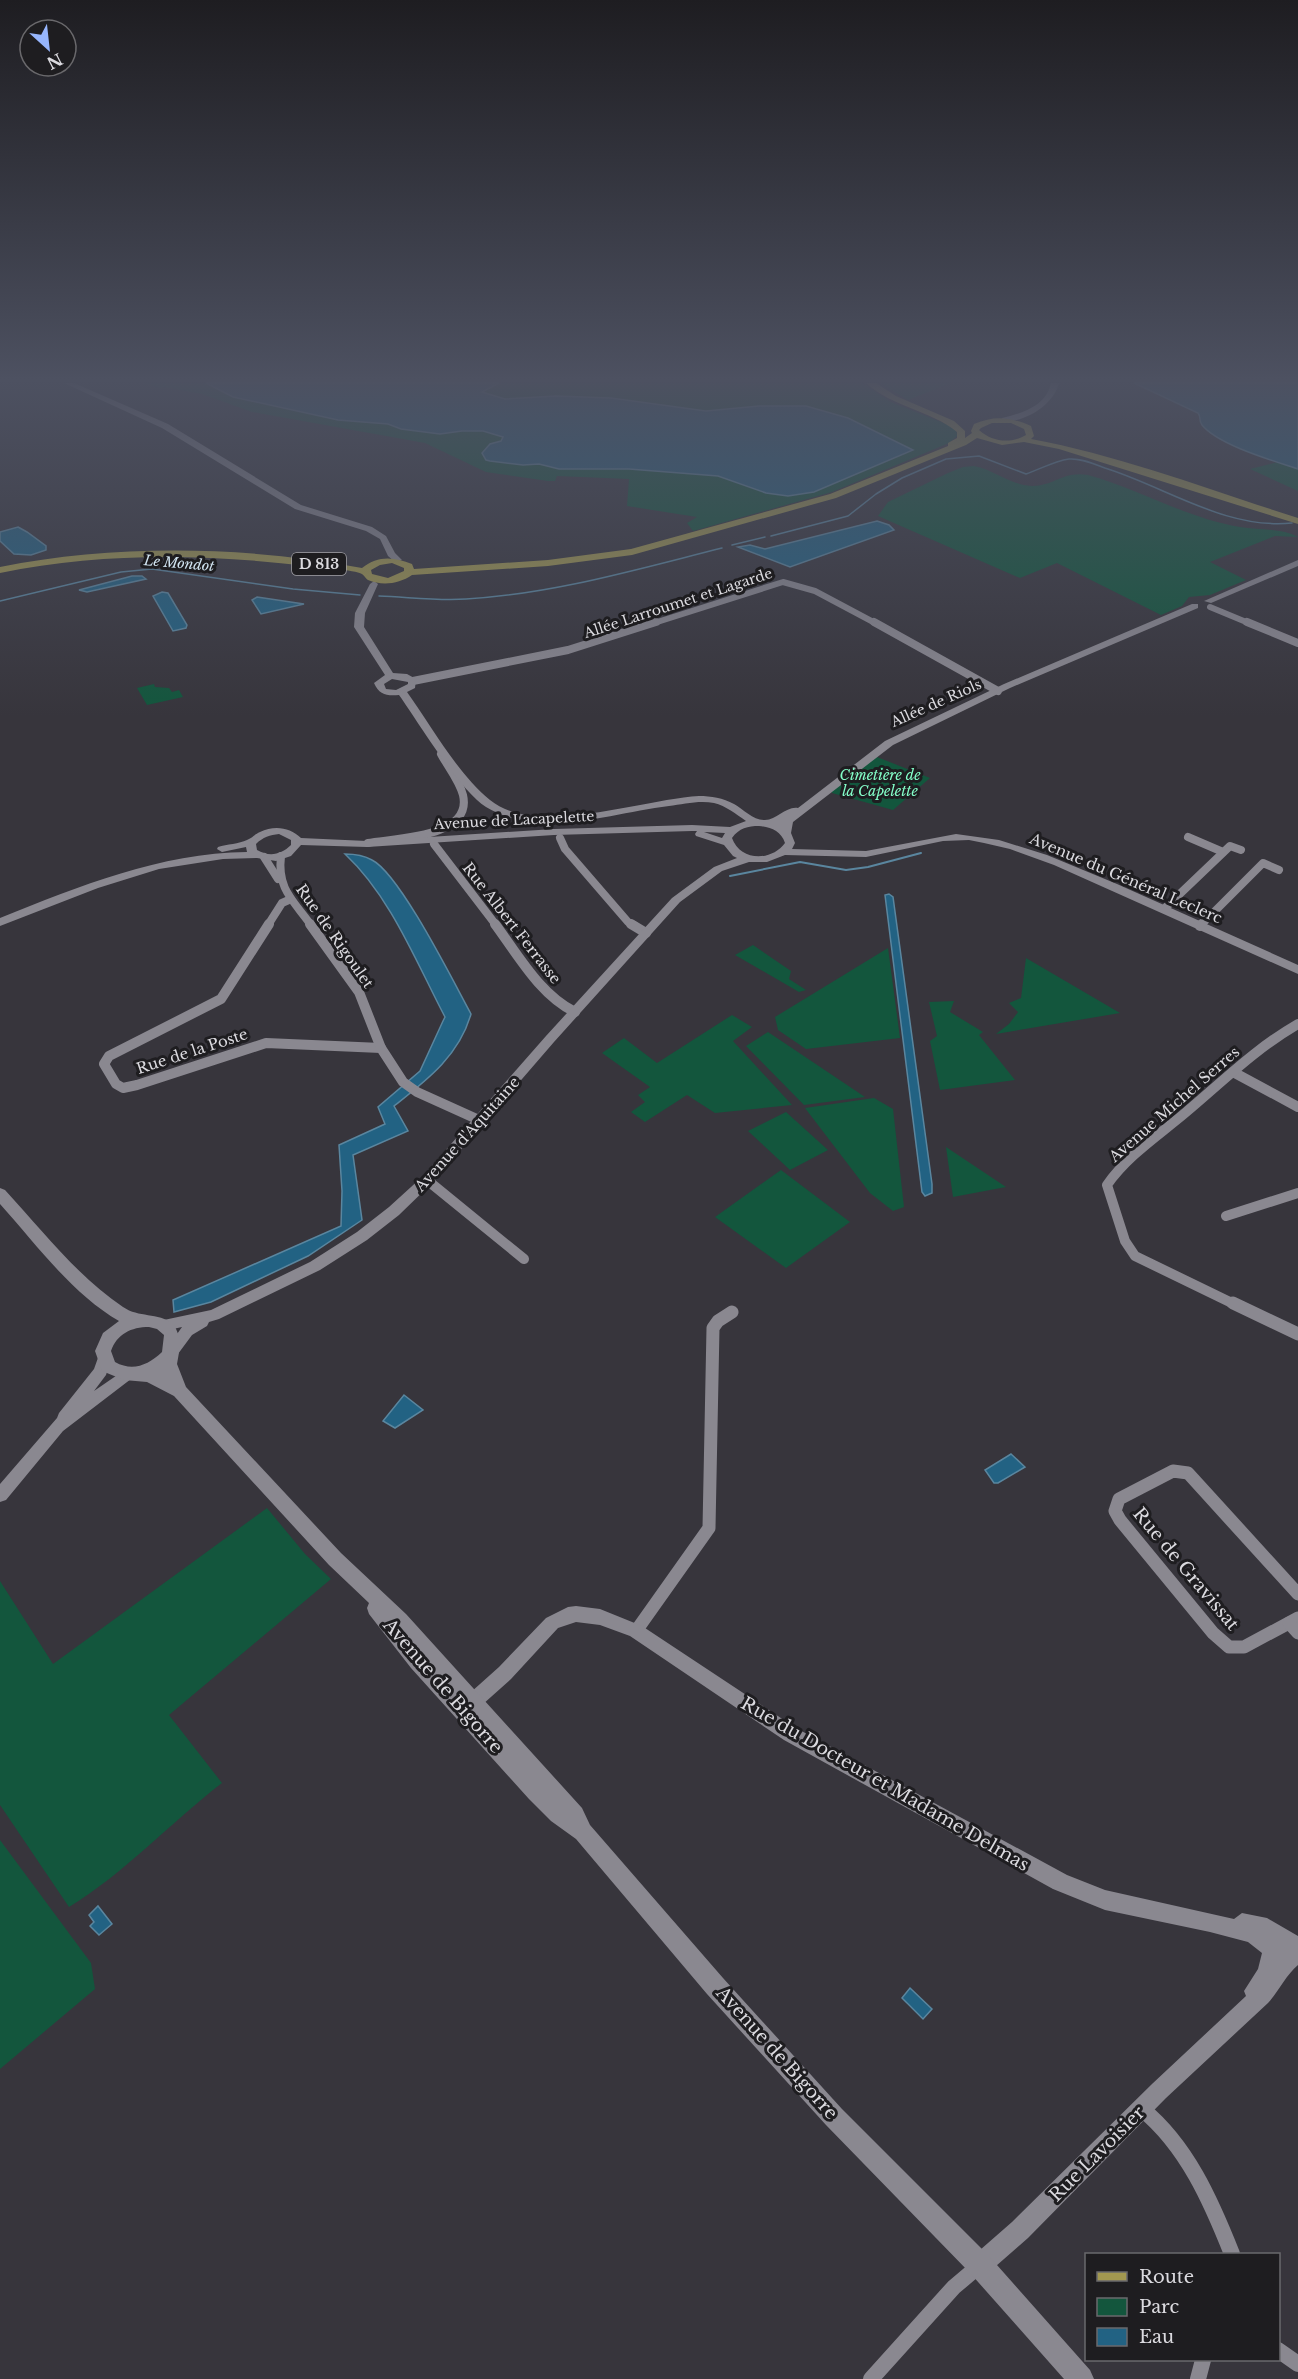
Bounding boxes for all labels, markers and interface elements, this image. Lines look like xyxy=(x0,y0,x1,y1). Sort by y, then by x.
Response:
north arrow xyxy=(18,18,78,78)
text: N xyxy=(44,49,66,74)
water label: Le Mondot xyxy=(142,551,216,575)
road number: D 813 xyxy=(292,553,346,575)
street label: Allée Larroumet et Lagarde xyxy=(580,564,775,642)
street label: Allée de Riols xyxy=(887,675,984,731)
park label: Cimetière de la Capelette xyxy=(839,766,921,800)
street label: Avenue de Lacapelette xyxy=(432,807,595,833)
street label: Avenue du Général Leclerc xyxy=(1026,828,1225,927)
street label: Rue Albert Ferrasse xyxy=(459,858,565,988)
street label: Rue de Rigoulet xyxy=(292,880,378,992)
street label: Rue de la Poste xyxy=(134,1024,250,1078)
street label: Avenue Michel Serres xyxy=(1104,1042,1243,1167)
street label: Avenue d'Aquitaine xyxy=(410,1073,524,1196)
street label: Rue de Gravissat xyxy=(1128,1503,1244,1635)
street label: Avenue de Bigorre xyxy=(378,1613,507,1758)
street label: Rue du Docteur et Madame Delmas xyxy=(737,1692,1033,1876)
street label: Avenue de Bigorre xyxy=(711,1981,842,2124)
street label: Rue Lavoisier xyxy=(1045,2101,1150,2206)
legend xyxy=(1085,2253,1280,2361)
text: Route xyxy=(1139,2266,1194,2288)
text: Parc xyxy=(1139,2296,1180,2318)
text: Eau xyxy=(1139,2326,1174,2348)

